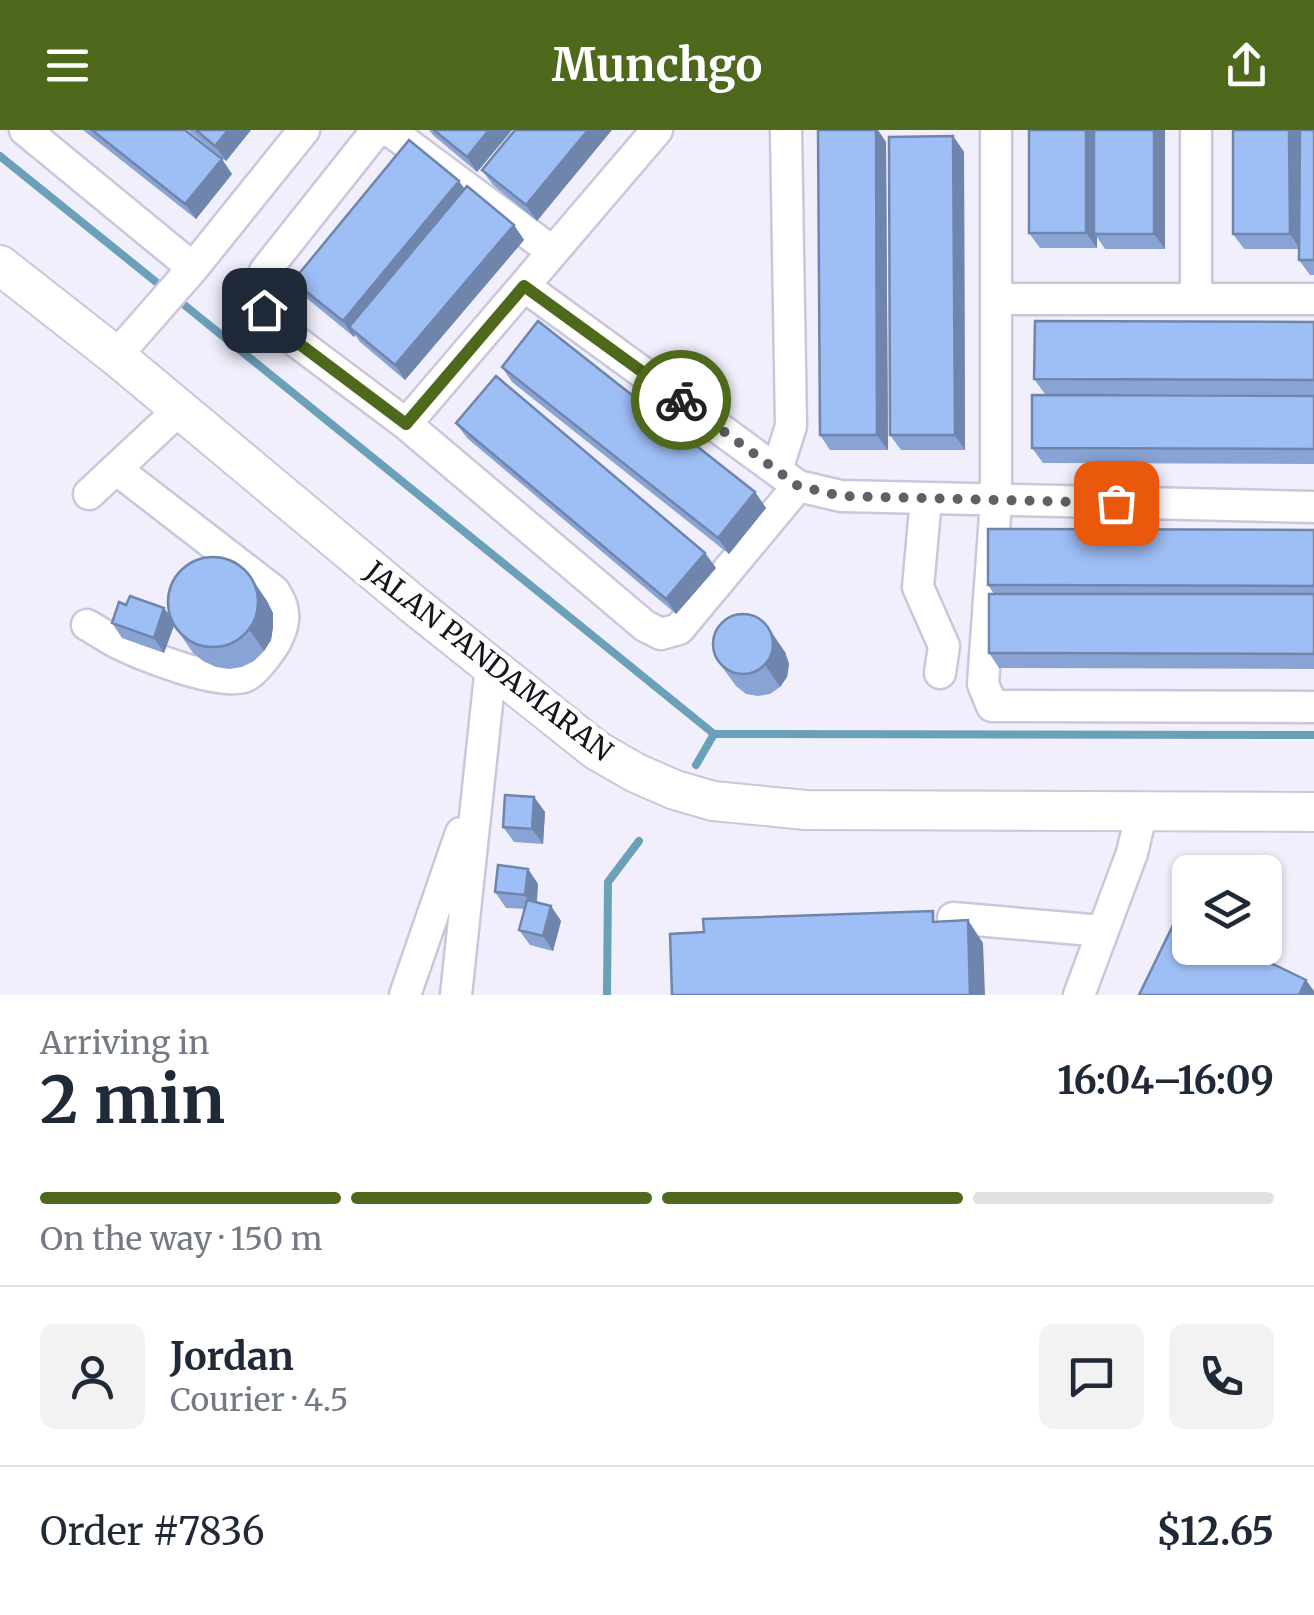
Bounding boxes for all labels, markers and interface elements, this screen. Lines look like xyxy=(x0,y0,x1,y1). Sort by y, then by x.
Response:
text: Munchgo xyxy=(552,37,762,93)
icon: menu xyxy=(40,38,95,93)
icon: share xyxy=(1219,38,1274,93)
pin xyxy=(222,268,307,353)
icon: home xyxy=(237,283,292,338)
courier xyxy=(631,350,731,450)
icon: bike xyxy=(654,373,709,428)
pin xyxy=(1074,461,1159,546)
icon: bag xyxy=(1089,476,1144,531)
street label: JALAN PANDAMARAN xyxy=(357,553,620,769)
map controls xyxy=(1172,855,1282,965)
button: layers xyxy=(1172,855,1282,965)
text: Arriving in xyxy=(40,1023,209,1063)
text: 16:04–16:09 xyxy=(1057,1057,1274,1104)
text: 2 min xyxy=(40,1059,225,1141)
text: On the way · 150 m xyxy=(40,1219,322,1259)
button: person xyxy=(40,1324,145,1429)
button: chat xyxy=(1039,1324,1144,1429)
button: phone xyxy=(1169,1324,1274,1429)
text: Jordan xyxy=(170,1333,294,1380)
text: Courier · 4.5 xyxy=(170,1380,348,1420)
text: Order #7836 xyxy=(40,1508,265,1555)
text: $12.65 xyxy=(1156,1508,1274,1555)

